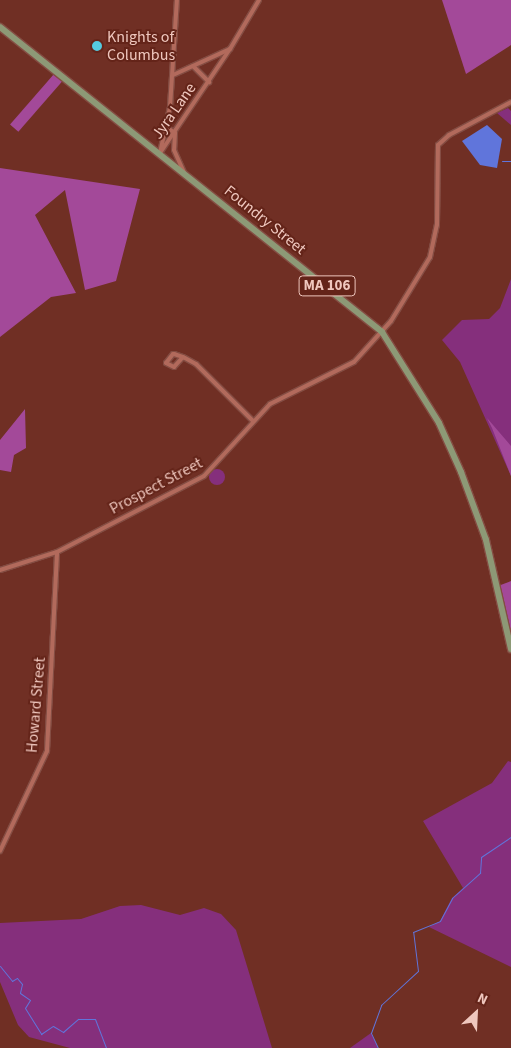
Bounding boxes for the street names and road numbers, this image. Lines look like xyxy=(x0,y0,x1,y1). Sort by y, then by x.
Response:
street label: Jyra Lane xyxy=(148,79,200,143)
street label: Foundry Street xyxy=(220,181,310,259)
road number: MA 106 xyxy=(298,274,356,298)
street label: Prospect Street xyxy=(106,453,206,519)
street label: Howard Street xyxy=(22,656,50,754)

